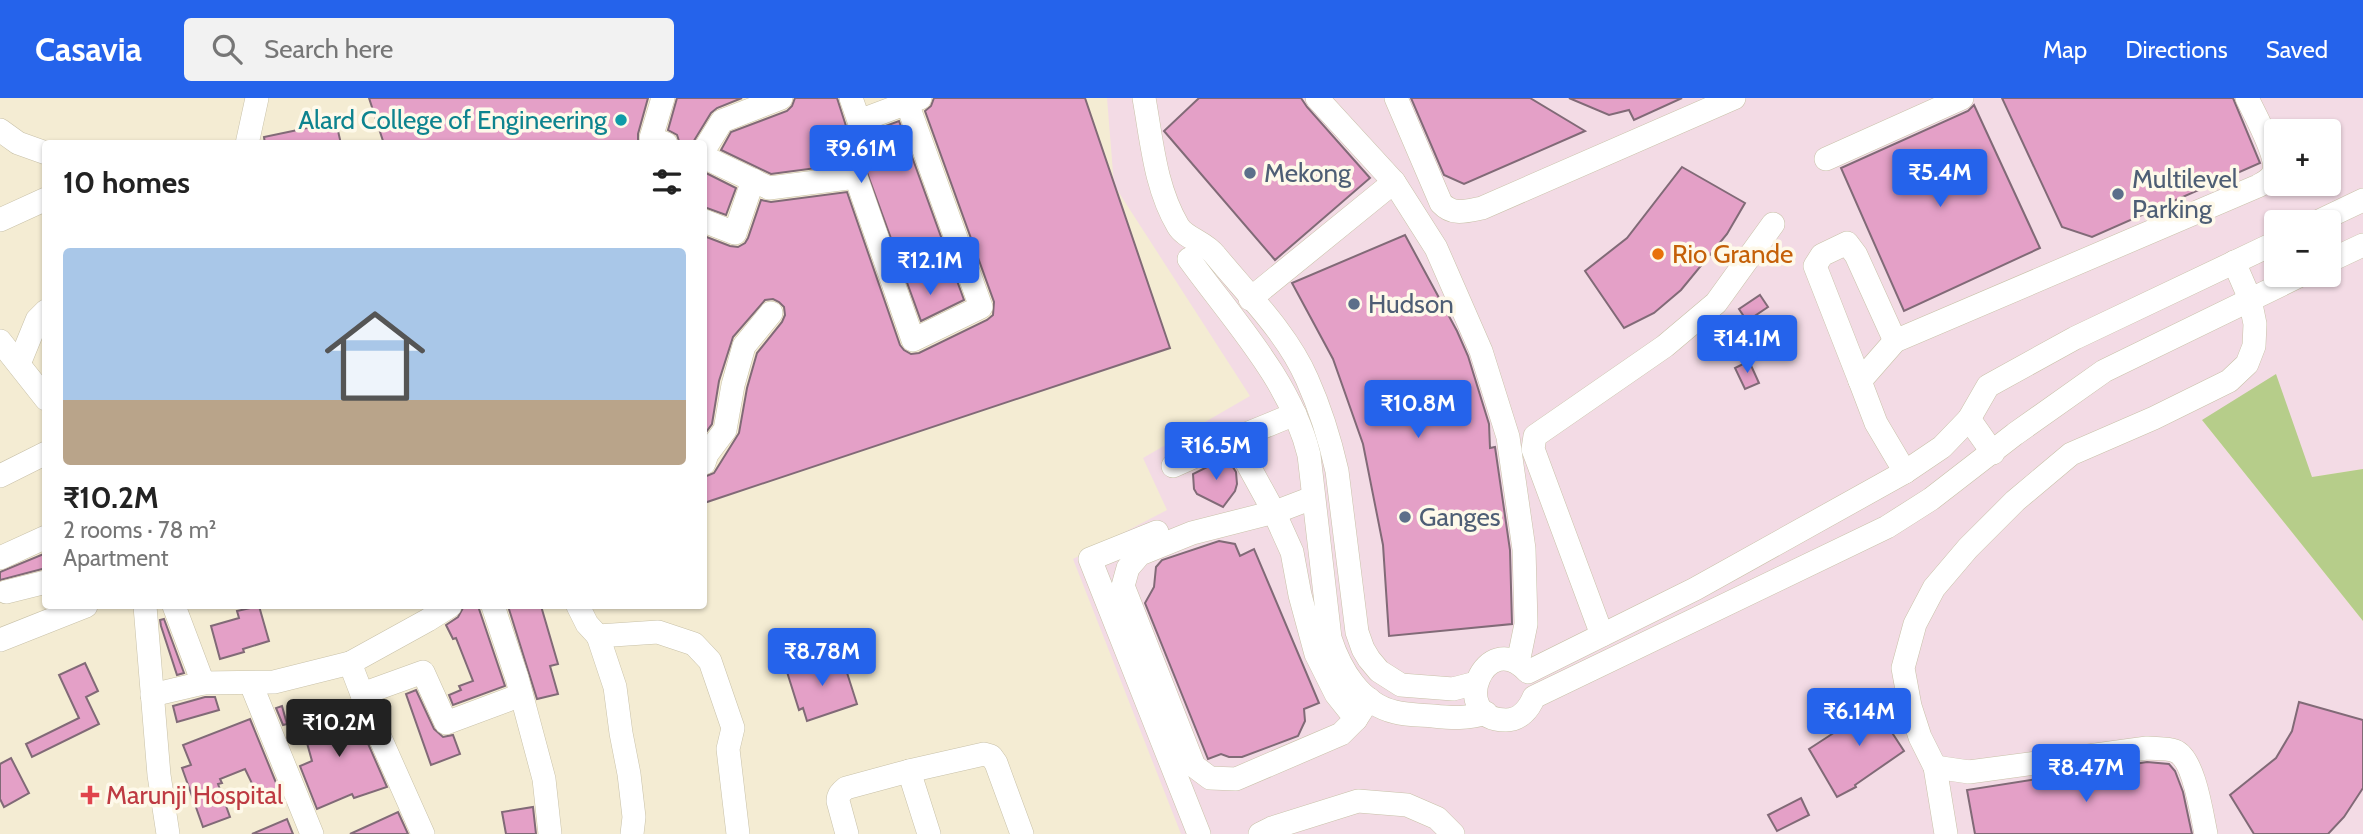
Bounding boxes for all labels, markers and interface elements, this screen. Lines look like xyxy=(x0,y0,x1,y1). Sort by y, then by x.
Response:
search box xyxy=(184,18,674,81)
text: Casavia xyxy=(35,29,142,69)
icon: search xyxy=(208,30,246,68)
text: Search here xyxy=(264,33,393,65)
text: Map xyxy=(2043,35,2087,64)
text: Directions xyxy=(2125,35,2228,64)
text: Saved xyxy=(2266,35,2328,64)
place label: Alard College of Engineering xyxy=(298,104,608,136)
marker: Alard College of Engineering xyxy=(613,112,629,128)
map controls xyxy=(2264,119,2341,287)
button: + xyxy=(2264,119,2341,196)
pin: ₹9.61M xyxy=(804,126,918,185)
text: ₹9.61M xyxy=(826,134,896,162)
pin: ₹5.4M xyxy=(1891,150,1989,209)
place label: Mekong xyxy=(1264,157,1352,189)
text: ₹5.4M xyxy=(1908,158,1972,186)
icon: filters xyxy=(648,163,686,201)
place label: Multilevel Parking xyxy=(2132,163,2238,225)
text: 10 homes xyxy=(63,164,190,201)
marker: Mekong xyxy=(1242,165,1258,181)
marker: Multilevel Parking xyxy=(2110,186,2126,202)
button: − xyxy=(2264,210,2341,287)
pin: ₹12.1M xyxy=(873,238,987,297)
place label: Rio Grande xyxy=(1672,238,1793,270)
text: ₹12.1M xyxy=(897,246,963,274)
marker: Rio Grande xyxy=(1650,246,1666,262)
place label: Hudson xyxy=(1368,288,1454,320)
icon: home xyxy=(312,293,438,419)
marker: Hudson xyxy=(1346,296,1362,312)
pin: ₹14.1M xyxy=(1690,316,1804,375)
text: ₹14.1M xyxy=(1713,324,1781,352)
pin: ₹10.8M xyxy=(1361,380,1475,440)
text: ₹10.8M xyxy=(1380,389,1456,417)
pin: ₹16.5M xyxy=(1159,422,1273,482)
text: ₹16.5M xyxy=(1181,431,1251,459)
text: ₹10.2M xyxy=(63,479,159,516)
place label: Ganges xyxy=(1419,501,1501,533)
marker: Ganges xyxy=(1397,509,1413,525)
text: 2 rooms · 78 m² xyxy=(63,516,217,544)
text: Apartment xyxy=(63,544,168,572)
pin: ₹8.78M xyxy=(765,628,879,688)
text: ₹8.78M xyxy=(784,637,860,665)
pin: ₹6.14M xyxy=(1802,688,1916,748)
text: ₹6.14M xyxy=(1823,697,1895,725)
pin: ₹10.2M xyxy=(282,700,396,759)
text: ₹10.2M xyxy=(302,708,376,736)
pin: ₹8.47M xyxy=(2029,744,2143,804)
text: ₹8.47M xyxy=(2048,753,2124,781)
place label: Marunji Hospital xyxy=(106,779,283,811)
marker: Marunji Hospital xyxy=(80,785,100,805)

